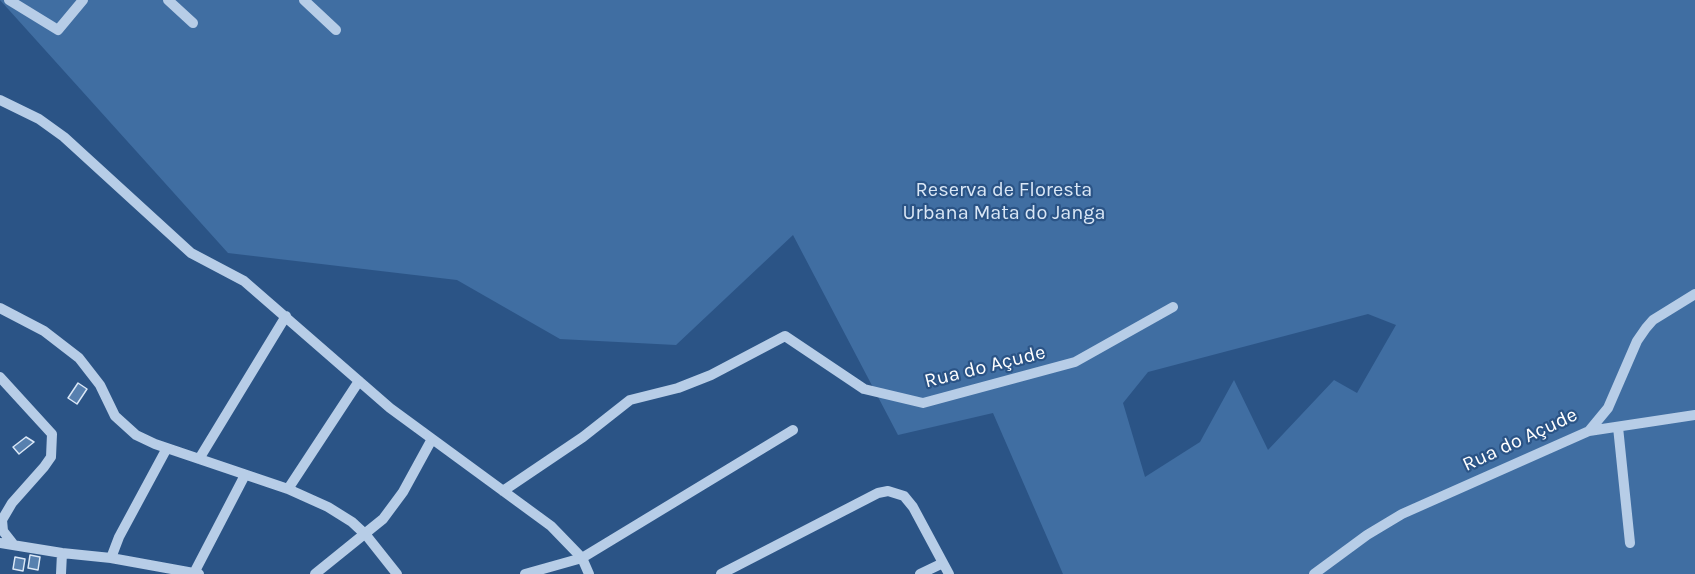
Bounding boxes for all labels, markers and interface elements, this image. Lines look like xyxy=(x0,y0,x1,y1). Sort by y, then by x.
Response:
park label: Reserva de Floresta Urbana Mata do Janga xyxy=(902,178,1106,225)
street label: Rua do Açude xyxy=(922,340,1048,394)
street label: Rua do Açude xyxy=(1459,403,1581,477)

